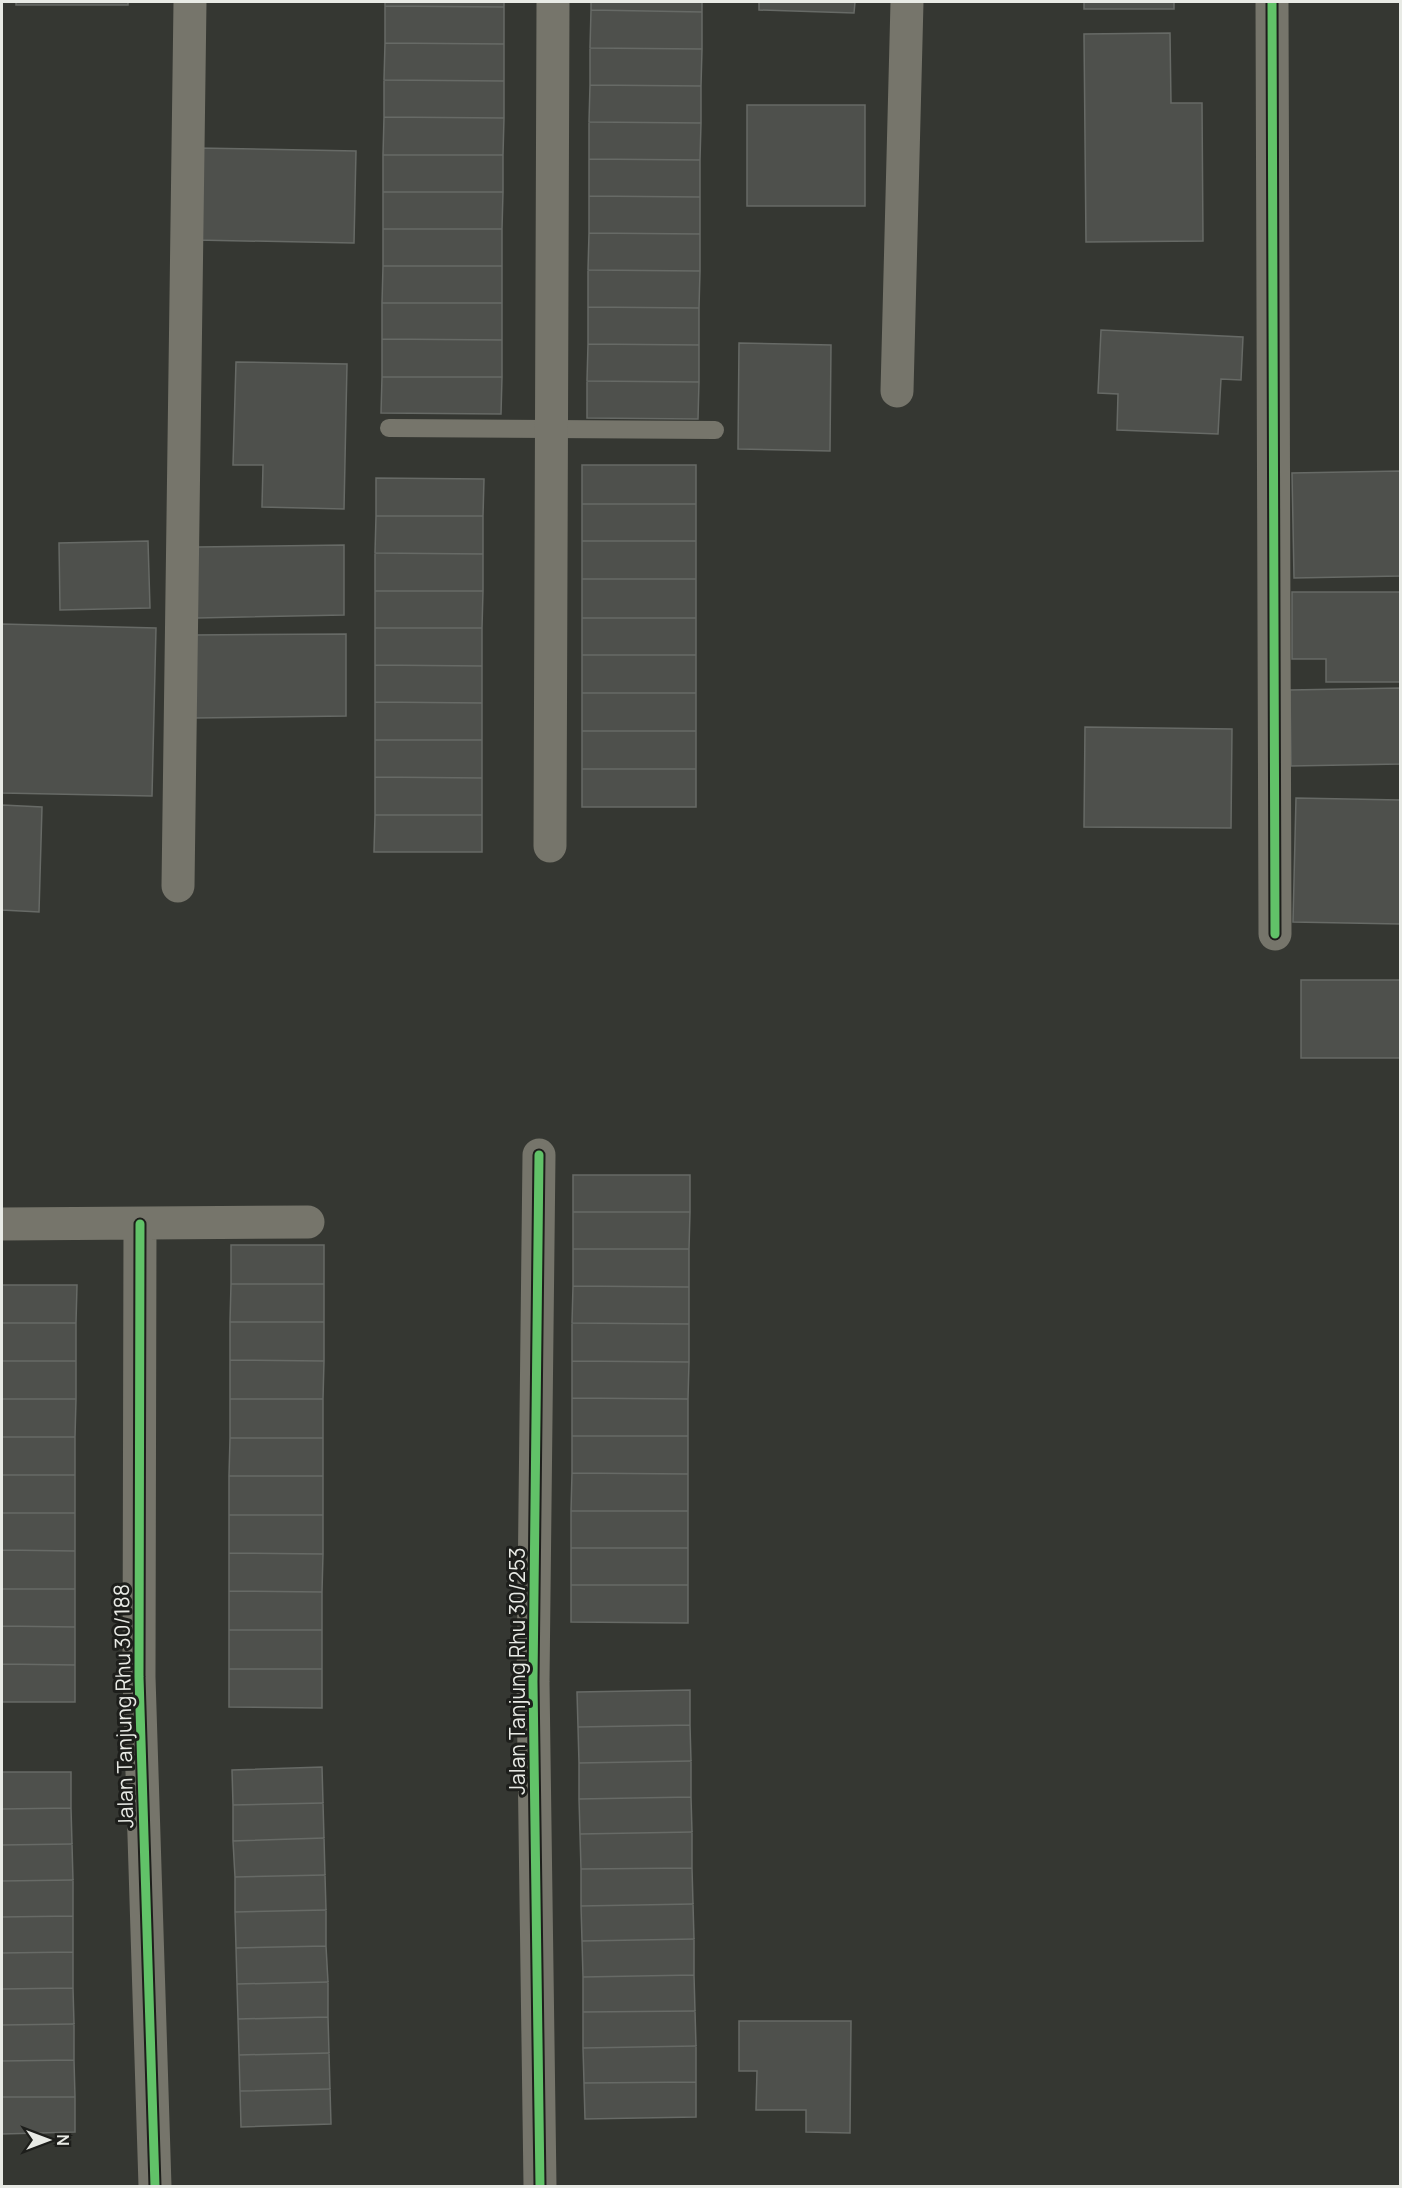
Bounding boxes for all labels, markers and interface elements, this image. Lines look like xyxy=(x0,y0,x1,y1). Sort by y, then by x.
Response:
street label: Jalan Tanjung Rhu 30/253 xyxy=(503,1547,531,1795)
street label: Jalan Tanjung Rhu 30/188 xyxy=(107,1584,139,1828)
north arrow xyxy=(18,2110,78,2170)
text: N xyxy=(52,2134,74,2146)

